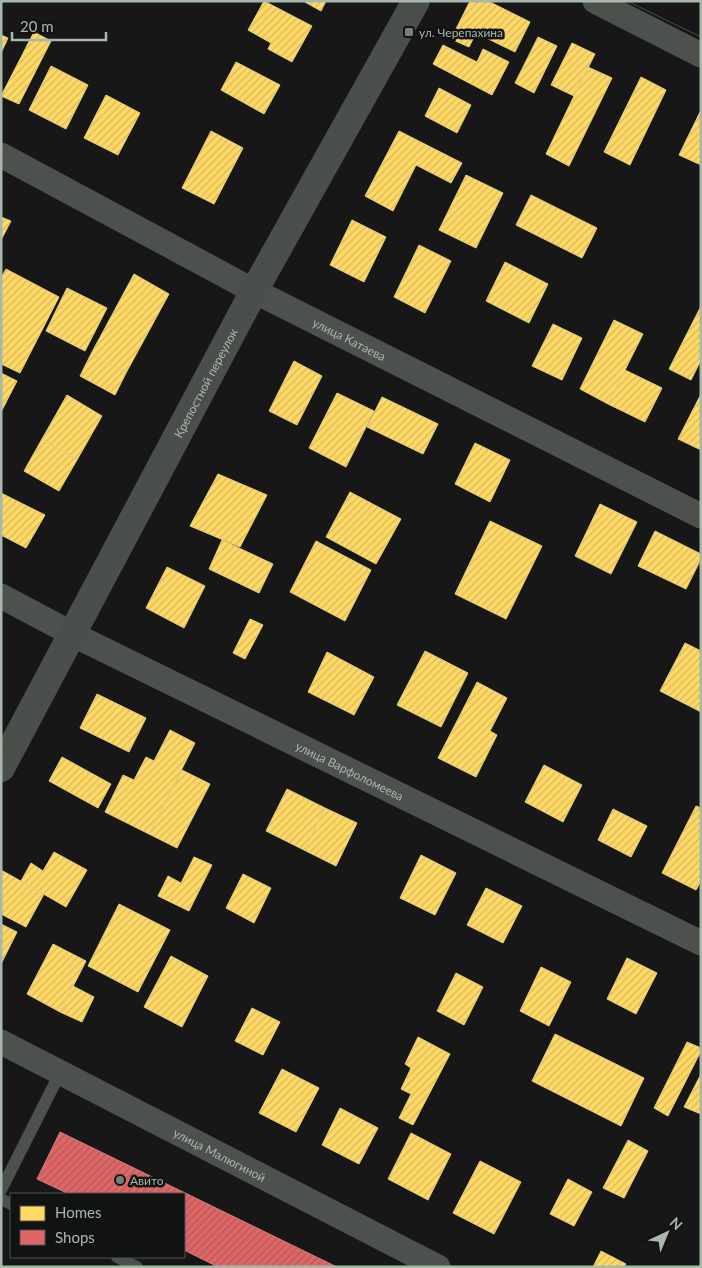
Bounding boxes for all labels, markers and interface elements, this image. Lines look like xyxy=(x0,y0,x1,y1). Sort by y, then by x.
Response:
scale bar xyxy=(12,10,106,42)
text: 20 m xyxy=(20,17,54,35)
place label: ул. Черепахина xyxy=(419,25,503,40)
marker: ул. Черепахина xyxy=(403,26,415,38)
street label: улица Катаева xyxy=(310,314,388,364)
street label: Крепостной переулок xyxy=(170,325,241,440)
street label: улица Варфоломеева xyxy=(293,738,406,803)
street label: улица Малюгиной xyxy=(171,1125,268,1185)
place label: Авито xyxy=(130,1173,164,1188)
marker: Авито xyxy=(114,1174,126,1186)
legend xyxy=(10,1193,185,1258)
text: Homes xyxy=(55,1203,101,1221)
north arrow xyxy=(642,1208,692,1258)
text: N xyxy=(667,1213,686,1233)
text: Shops xyxy=(55,1228,95,1246)

